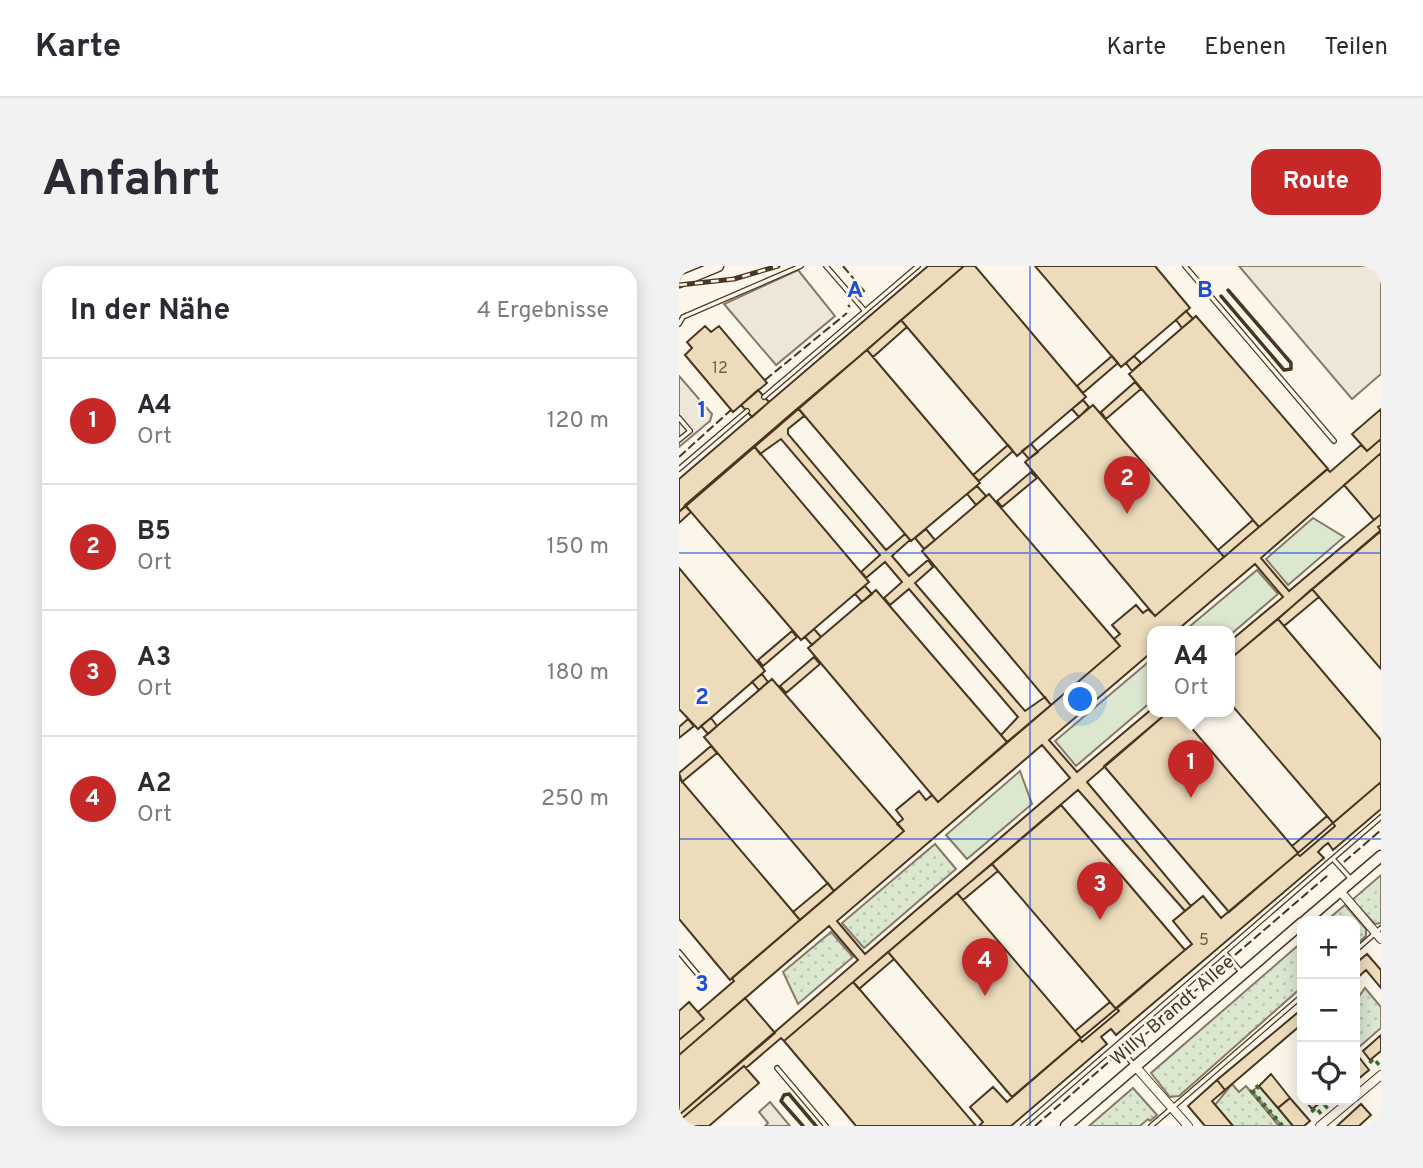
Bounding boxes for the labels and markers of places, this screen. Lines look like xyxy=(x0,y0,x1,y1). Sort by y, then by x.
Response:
pin: 2 xyxy=(1104,456,1150,514)
pin: 1 xyxy=(1168,740,1214,798)
pin: 3 xyxy=(1077,862,1123,920)
pin: 4 xyxy=(962,938,1008,996)

